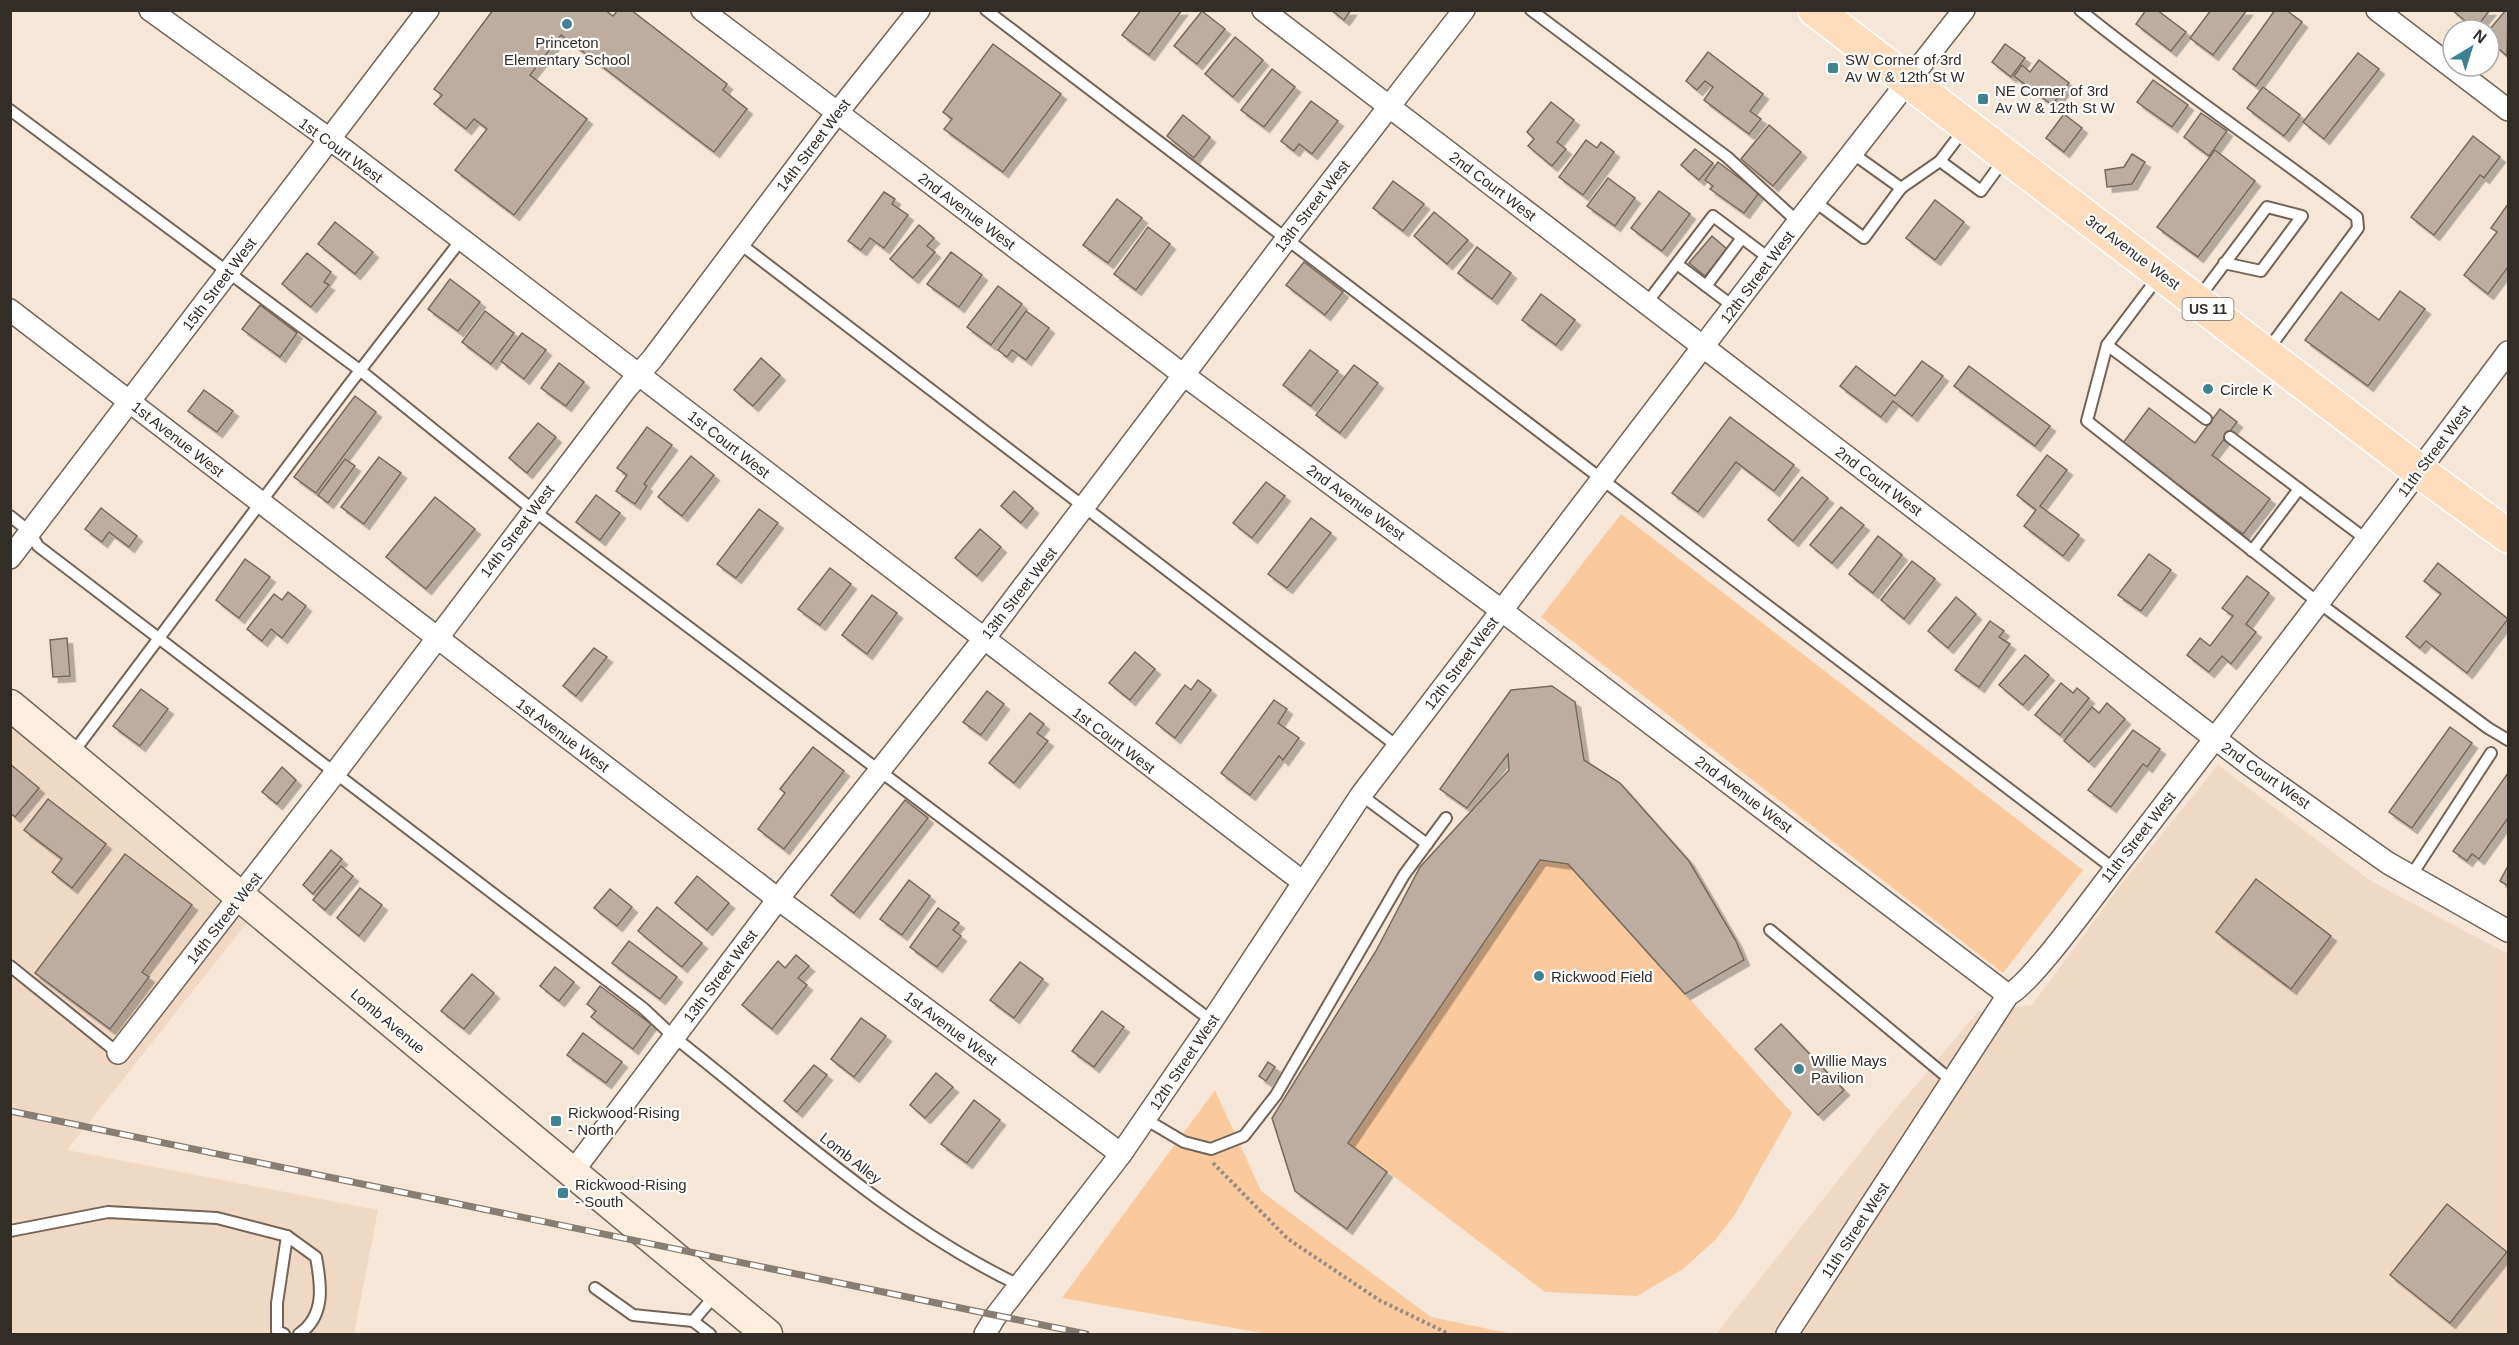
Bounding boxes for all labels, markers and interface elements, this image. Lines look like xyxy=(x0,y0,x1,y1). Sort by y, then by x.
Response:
marker: Princeton Elementary School xyxy=(560,17,574,31)
north arrow xyxy=(2441,18,2501,78)
text: N xyxy=(2470,26,2490,47)
place label: Princeton Elementary School xyxy=(504,34,630,68)
place label: SW Corner of 3rd Av W & 12th St W xyxy=(1845,51,1966,85)
marker: SW Corner of 3rd Av W & 12th St W xyxy=(1826,61,1840,75)
place label: NE Corner of 3rd Av W & 12th St W xyxy=(1995,82,2116,116)
marker: NE Corner of 3rd Av W & 12th St W xyxy=(1976,92,1990,106)
street label: 14th Street West xyxy=(773,95,854,195)
street label: 1st Court West xyxy=(296,114,387,186)
street label: 2nd Court West xyxy=(1446,148,1540,225)
street label: 13th Street West xyxy=(1271,156,1354,255)
street label: 2nd Avenue West xyxy=(915,169,1020,254)
street label: 3rd Avenue West xyxy=(2082,211,2184,293)
street label: 12th Street West xyxy=(1717,227,1798,327)
street label: 15th Street West xyxy=(179,234,260,334)
road number: US 11 xyxy=(2182,298,2234,320)
place label: Circle K xyxy=(2220,381,2273,398)
marker: Circle K xyxy=(2201,382,2215,396)
street label: 1st Avenue West xyxy=(129,398,228,481)
street label: 11th Street West xyxy=(2394,401,2474,500)
street label: 1st Court West xyxy=(685,407,774,482)
street label: 2nd Court West xyxy=(1832,443,1926,520)
street label: 2nd Avenue West xyxy=(1304,461,1409,544)
street label: 14th Street West xyxy=(477,481,558,581)
street label: 13th Street West xyxy=(978,543,1061,642)
street label: 12th Street West xyxy=(1421,613,1502,713)
street label: 1st Avenue West xyxy=(513,695,614,776)
street label: 1st Court West xyxy=(1069,703,1159,777)
street label: 2nd Court West xyxy=(2219,738,2314,812)
street label: 2nd Avenue West xyxy=(1692,752,1797,837)
street label: 11th Street West xyxy=(2097,788,2179,886)
street label: 14th Street West xyxy=(183,868,266,967)
street label: 13th Street West xyxy=(680,926,761,1026)
place label: Rickwood Field xyxy=(1551,968,1653,985)
marker: Rickwood Field xyxy=(1532,969,1546,983)
street label: Lomb Avenue xyxy=(348,985,428,1057)
street label: 1st Avenue West xyxy=(901,988,1002,1069)
street label: 12th Street West xyxy=(1146,1010,1223,1113)
place label: Willie Mays Pavilion xyxy=(1811,1052,1887,1086)
marker: Willie Mays Pavilion xyxy=(1792,1062,1806,1076)
place label: Rickwood-Rising - North xyxy=(568,1104,680,1138)
marker: Rickwood-Rising - North xyxy=(549,1114,563,1128)
street label: Lomb Alley xyxy=(817,1129,886,1188)
place label: Rickwood-Rising - South xyxy=(575,1176,687,1210)
street label: 11th Street West xyxy=(1818,1178,1893,1281)
marker: Rickwood-Rising - South xyxy=(556,1186,570,1200)

